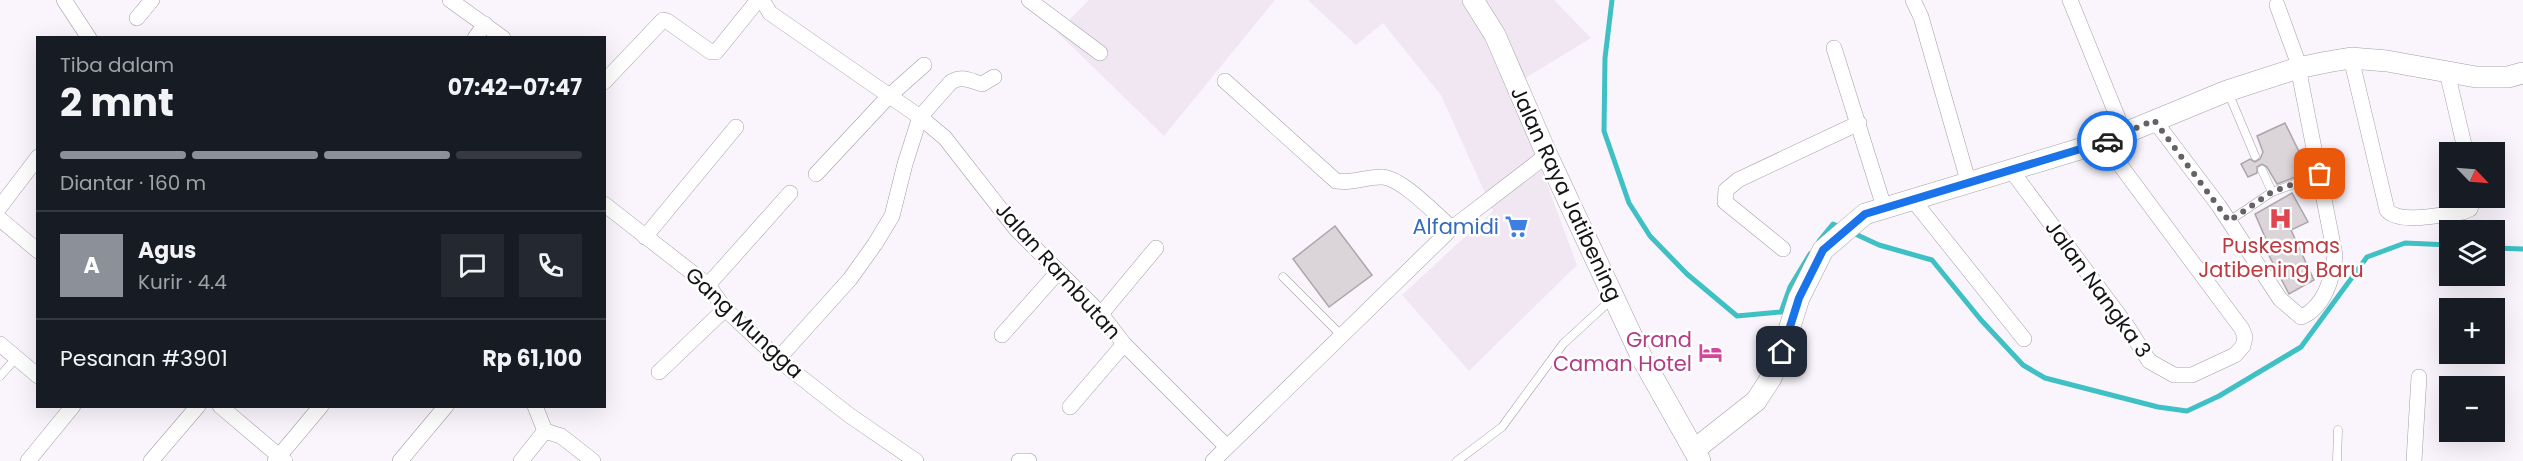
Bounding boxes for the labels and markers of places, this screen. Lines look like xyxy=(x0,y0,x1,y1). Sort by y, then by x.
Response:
pin xyxy=(2294,148,2345,199)
hospital icon: Puskesmas Jatibening Baru xyxy=(2268,205,2294,231)
place label: Alfamidi xyxy=(1412,212,1499,241)
supermarket icon: Alfamidi xyxy=(1504,214,1530,240)
place label: Puskesmas Jatibening Baru xyxy=(2198,231,2364,284)
place label: Grand Caman Hotel xyxy=(1553,325,1692,378)
pin xyxy=(1756,326,1807,377)
hotel icon: Grand Caman Hotel xyxy=(1697,339,1723,365)

